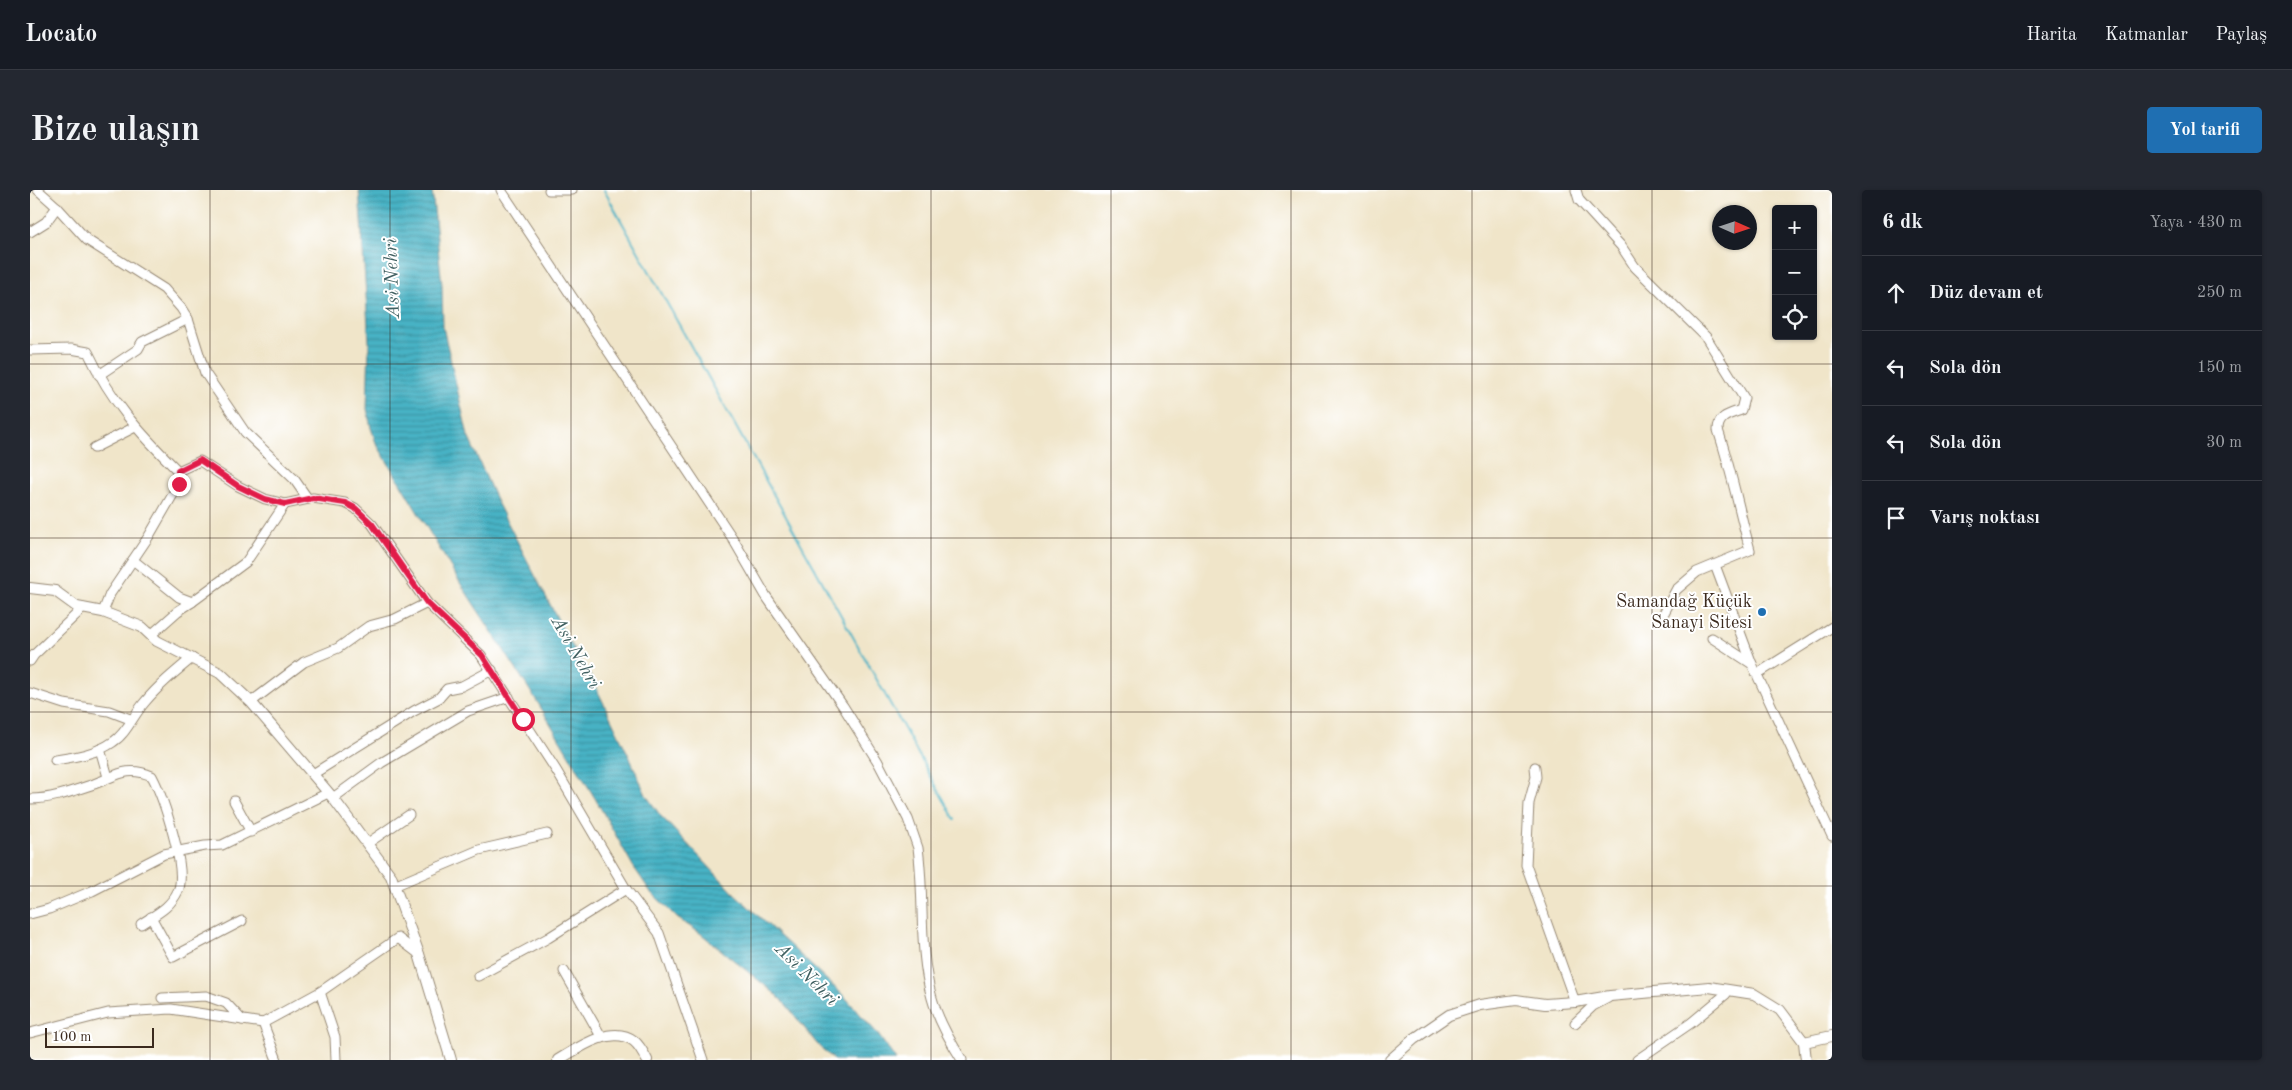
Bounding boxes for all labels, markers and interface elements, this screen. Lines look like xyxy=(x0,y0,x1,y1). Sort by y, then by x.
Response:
text: Locato xyxy=(25,23,97,47)
text: Harita xyxy=(2026,26,2077,44)
text: Katmanlar xyxy=(2105,26,2188,44)
text: Paylaş xyxy=(2216,26,2267,44)
button: Yol tarifi xyxy=(2147,107,2262,153)
text: Bize ulaşın xyxy=(30,113,200,148)
north arrow xyxy=(1712,205,1757,250)
map controls xyxy=(1772,205,1817,340)
button: + xyxy=(1772,205,1817,250)
text: 6 dk xyxy=(1882,212,1923,233)
text: Yaya · 430 m xyxy=(2149,215,2242,231)
water label: Asi Nehri xyxy=(382,237,404,320)
button: − xyxy=(1772,250,1817,295)
icon: ahead xyxy=(1882,279,1910,307)
text: Düz devam et xyxy=(1929,284,2043,303)
text: 250 m xyxy=(2197,285,2242,301)
button: locate xyxy=(1772,295,1817,340)
icon: left xyxy=(1882,354,1910,382)
text: Sola dön xyxy=(1929,359,2002,378)
text: 150 m xyxy=(2197,360,2242,376)
icon: left xyxy=(1882,429,1910,457)
text: Sola dön xyxy=(1929,434,2002,453)
text: 30 m xyxy=(2206,435,2242,451)
route end xyxy=(168,473,191,496)
icon: arrive xyxy=(1882,504,1910,532)
text: Varış noktası xyxy=(1929,509,2040,528)
place label: Samandağ Küçük Sanayi Sitesi xyxy=(1616,593,1752,632)
marker: Samandağ Küçük Sanayi Sitesi xyxy=(1756,606,1768,618)
water label: Asi Nehri xyxy=(546,613,604,693)
route start xyxy=(512,708,535,731)
water label: Asi Nehri xyxy=(770,939,842,1011)
scale bar xyxy=(45,1025,154,1048)
text: 100 m xyxy=(52,1030,91,1044)

